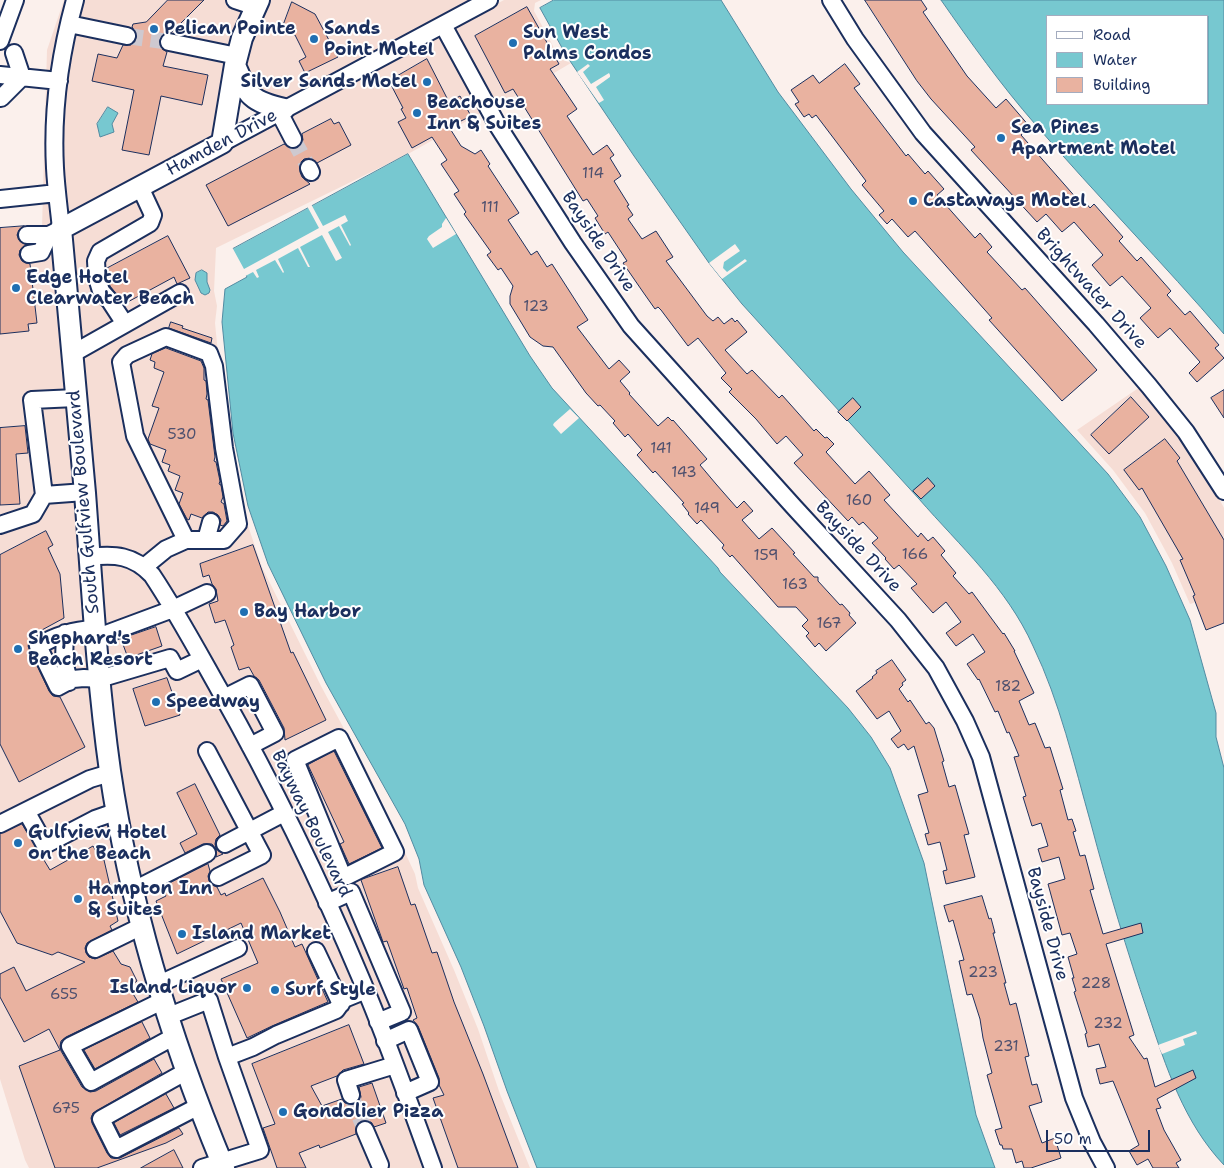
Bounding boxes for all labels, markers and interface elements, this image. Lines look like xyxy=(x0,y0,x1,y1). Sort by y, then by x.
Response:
legend xyxy=(1046,15,1209,105)
place label: Pelican Pointe xyxy=(164,18,296,40)
place label: Sands Point Motel xyxy=(324,18,434,60)
place label: Sun West Palms Condos xyxy=(523,22,651,64)
marker: Pelican Pointe xyxy=(148,23,160,35)
text: Road xyxy=(1093,25,1131,45)
marker: Sands Point Motel xyxy=(308,33,320,45)
marker: Sun West Palms Condos xyxy=(507,37,519,49)
text: Water xyxy=(1093,50,1137,70)
place label: Silver Sands Motel xyxy=(241,71,417,93)
text: Building xyxy=(1093,75,1150,95)
marker: Silver Sands Motel xyxy=(421,76,433,88)
place label: Beachouse Inn & Suites xyxy=(427,92,541,134)
street label: Hamden Drive xyxy=(163,105,281,181)
marker: Beachouse Inn & Suites xyxy=(411,107,423,119)
place label: Sea Pines Apartment Motel xyxy=(1011,117,1176,160)
marker: Sea Pines Apartment Motel xyxy=(995,132,1007,144)
house number: 114 xyxy=(582,165,604,183)
street label: Bayside Drive xyxy=(556,188,640,296)
place label: Castaways Motel xyxy=(923,190,1087,212)
marker: Castaways Motel xyxy=(907,195,919,207)
house number: 111 xyxy=(481,199,499,217)
street label: Brightwater Drive xyxy=(1031,224,1151,354)
place label: Edge Hotel Clearwater Beach xyxy=(26,267,194,310)
marker: Edge Hotel Clearwater Beach xyxy=(10,282,22,294)
house number: 123 xyxy=(523,298,549,316)
street label: South Gulfview Boulevard xyxy=(63,389,105,615)
house number: 530 xyxy=(167,426,197,444)
house number: 141 xyxy=(650,440,672,458)
house number: 143 xyxy=(671,464,697,482)
house number: 160 xyxy=(846,492,872,510)
street label: Bayside Drive xyxy=(810,497,906,597)
house number: 149 xyxy=(694,500,720,518)
house number: 166 xyxy=(902,546,928,564)
house number: 159 xyxy=(754,547,778,565)
house number: 163 xyxy=(782,576,808,594)
place label: Bay Harbor xyxy=(254,601,361,623)
marker: Bay Harbor xyxy=(238,606,250,618)
house number: 167 xyxy=(816,615,842,633)
place label: Shephard's Beach Resort xyxy=(28,628,153,670)
marker: Shephard's Beach Resort xyxy=(12,643,24,655)
house number: 182 xyxy=(995,678,1021,696)
place label: Speedway xyxy=(166,691,260,713)
marker: Speedway xyxy=(150,696,162,708)
street label: Bayway Boulevard xyxy=(266,747,356,901)
place label: Gulfview Hotel on the Beach xyxy=(28,822,167,864)
marker: Gulfview Hotel on the Beach xyxy=(12,837,24,849)
street label: Bayside Drive xyxy=(1021,865,1073,983)
place label: Hampton Inn & Suites xyxy=(88,878,212,921)
marker: Hampton Inn & Suites xyxy=(72,893,84,905)
place label: Island Market xyxy=(192,923,331,945)
marker: Island Market xyxy=(176,928,188,940)
house number: 223 xyxy=(968,964,998,982)
house number: 228 xyxy=(1081,975,1111,993)
place label: Island Liquor xyxy=(110,977,237,999)
place label: Surf Style xyxy=(285,979,376,1001)
marker: Island Liquor xyxy=(241,982,253,994)
marker: Surf Style xyxy=(269,984,281,996)
house number: 655 xyxy=(50,986,78,1004)
house number: 232 xyxy=(1093,1015,1123,1033)
house number: 231 xyxy=(993,1038,1019,1056)
house number: 675 xyxy=(52,1100,80,1118)
place label: Gondolier Pizza xyxy=(293,1101,443,1123)
marker: Gondolier Pizza xyxy=(277,1106,289,1118)
scale bar xyxy=(1049,1120,1153,1152)
text: 50 m xyxy=(1054,1129,1092,1149)

